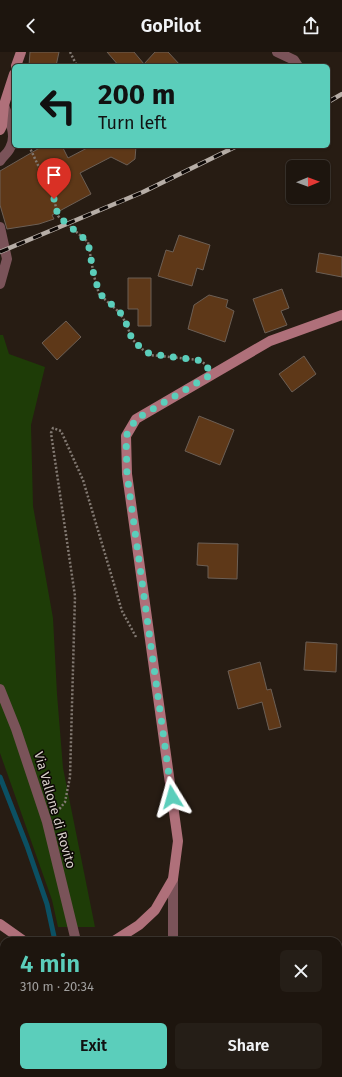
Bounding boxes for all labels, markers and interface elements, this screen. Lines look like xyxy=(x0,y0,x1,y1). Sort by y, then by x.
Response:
icon: back xyxy=(20,15,42,37)
text: GoPilot xyxy=(141,15,201,37)
icon: share xyxy=(300,15,322,37)
text: 200 m xyxy=(98,78,176,111)
icon: left xyxy=(32,80,84,132)
text: Turn left xyxy=(98,112,167,134)
pin xyxy=(37,158,71,199)
north arrow xyxy=(286,160,330,204)
map controls xyxy=(286,160,330,204)
icon: arrive xyxy=(43,164,65,186)
street label: Via Vallone di Rovito xyxy=(31,750,79,870)
position arrow xyxy=(151,776,193,818)
text: 4 min xyxy=(20,950,80,978)
button: close xyxy=(280,950,322,992)
text: 310 m · 20:34 xyxy=(20,979,94,994)
button: Exit xyxy=(20,1023,167,1069)
button: Share xyxy=(175,1023,322,1069)

